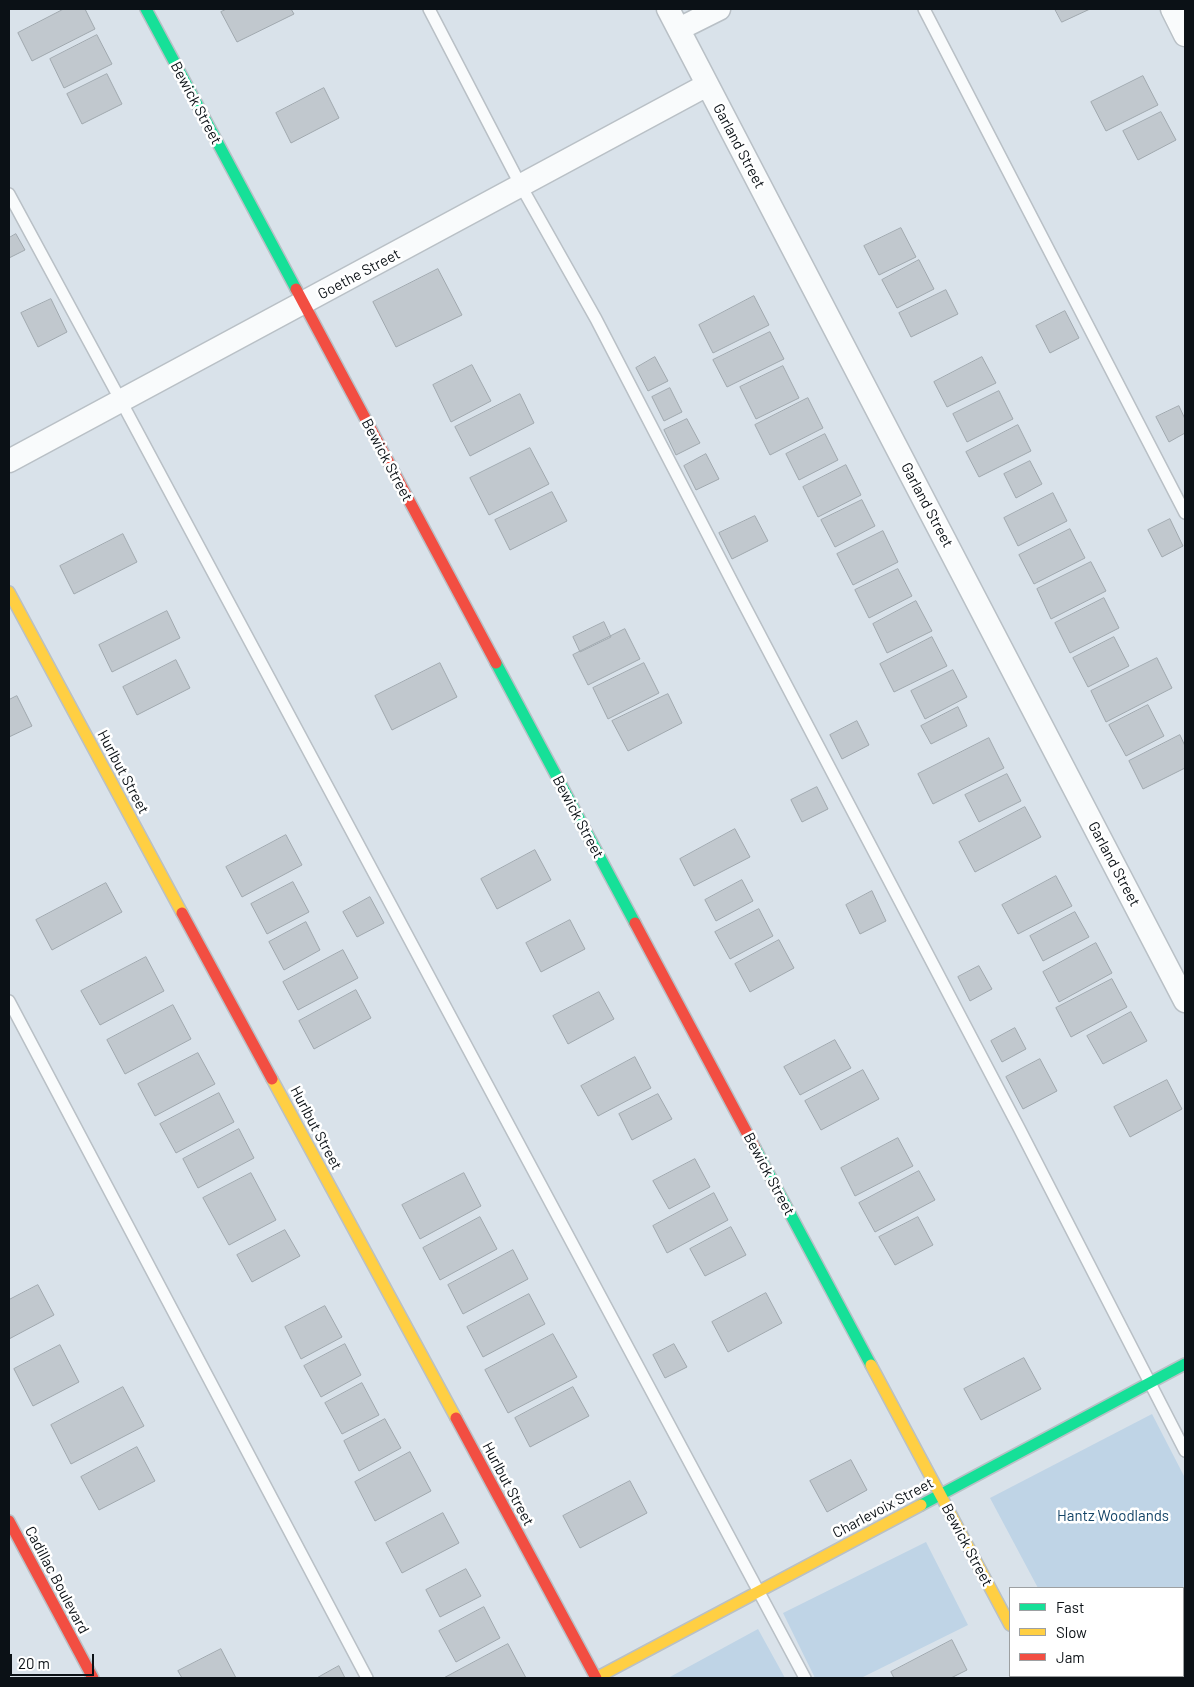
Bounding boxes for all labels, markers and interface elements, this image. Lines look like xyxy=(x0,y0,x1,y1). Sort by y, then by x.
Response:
street label: Bewick Street xyxy=(167,59,225,147)
street label: Garland Street xyxy=(709,101,769,191)
street label: Goethe Street xyxy=(315,245,403,303)
street label: Bewick Street xyxy=(358,416,416,504)
street label: Garland Street xyxy=(897,460,957,550)
street label: Hurlbut Street xyxy=(93,727,153,817)
street label: Bewick Street xyxy=(549,773,607,861)
street label: Garland Street xyxy=(1084,819,1144,909)
street label: Hurlbut Street xyxy=(286,1083,346,1173)
street label: Bewick Street xyxy=(740,1130,798,1218)
street label: Hurlbut Street xyxy=(478,1439,538,1529)
street label: Charlevoix Street xyxy=(830,1474,936,1542)
street label: Bewick Street xyxy=(938,1501,996,1589)
park label: Hantz Woodlands xyxy=(1057,1507,1169,1525)
street label: Cadillac Boulevard xyxy=(21,1523,93,1637)
legend xyxy=(1009,1587,1184,1677)
text: Fast xyxy=(1056,1598,1084,1616)
text: Slow xyxy=(1056,1623,1087,1641)
scale bar xyxy=(12,1644,96,1676)
text: Jam xyxy=(1056,1648,1085,1666)
text: 20 m xyxy=(18,1654,50,1672)

